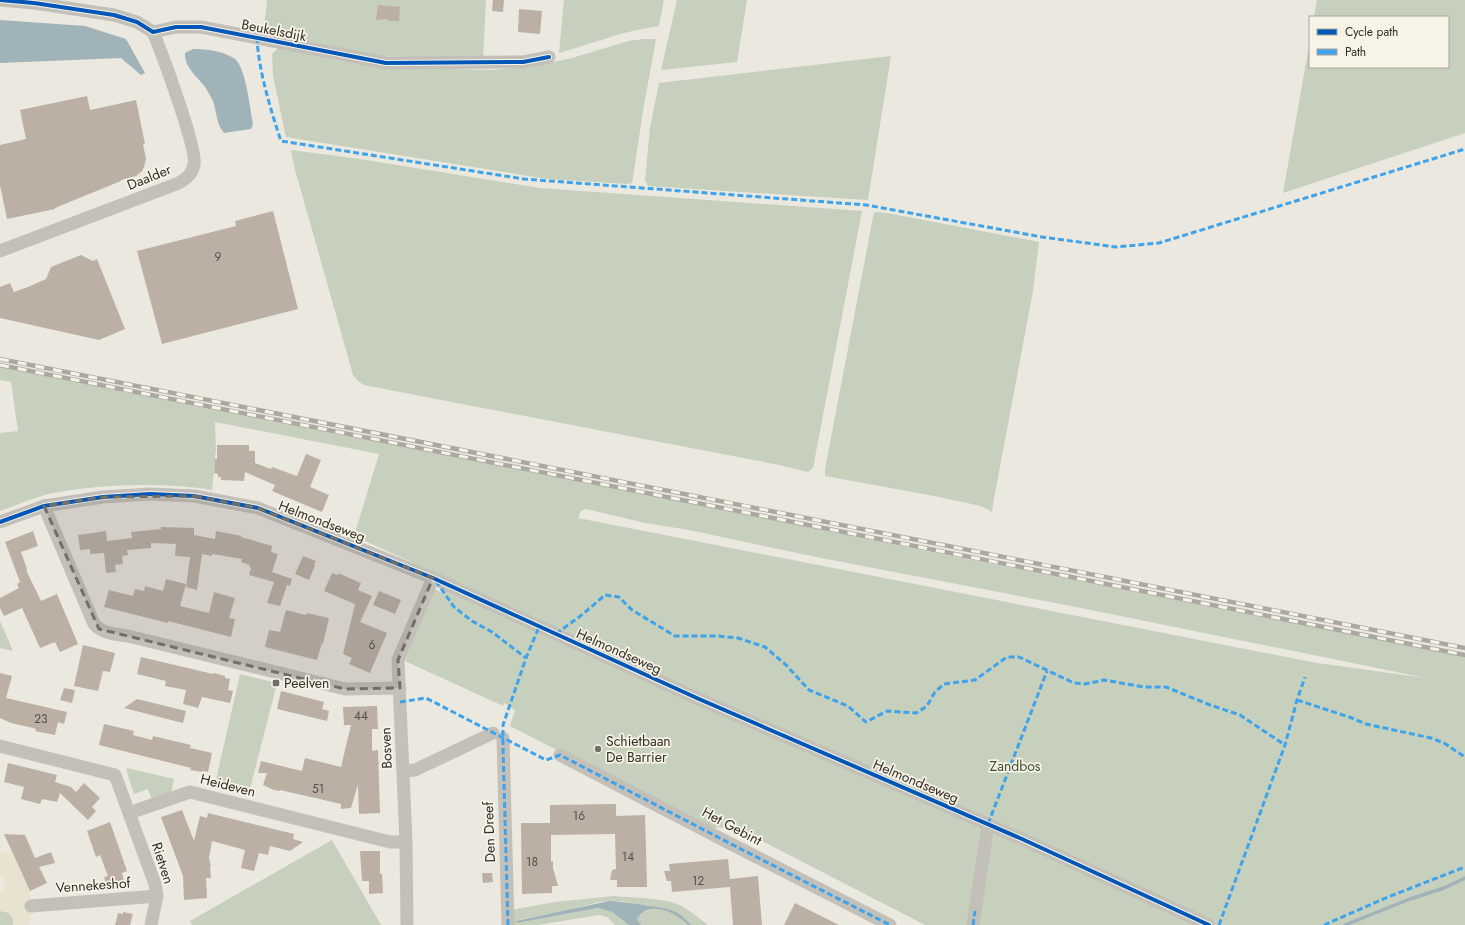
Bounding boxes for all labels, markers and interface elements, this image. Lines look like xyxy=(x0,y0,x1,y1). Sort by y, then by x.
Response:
street label: Beukelsdijk xyxy=(240,14,309,46)
legend xyxy=(1309,16,1449,68)
text: Cycle path xyxy=(1345,23,1398,41)
text: Path xyxy=(1345,43,1366,61)
street label: Daalder xyxy=(124,159,174,195)
house number: 9 xyxy=(215,248,222,266)
street label: Helmondseweg xyxy=(276,495,368,547)
street label: Helmondseweg xyxy=(573,623,665,679)
house number: 6 xyxy=(369,636,376,654)
place label: Peelven xyxy=(284,673,329,693)
marker: Peelven xyxy=(271,678,281,688)
house number: 44 xyxy=(354,707,368,725)
house number: 23 xyxy=(34,710,48,728)
street label: Bosven xyxy=(375,727,397,769)
place label: Schietbaan De Barrier xyxy=(606,731,671,767)
marker: Schietbaan De Barrier xyxy=(593,744,603,754)
street label: Helmondseweg xyxy=(870,754,962,808)
park label: Zandbos xyxy=(990,756,1041,776)
street label: Heideven xyxy=(198,768,258,802)
house number: 51 xyxy=(312,780,324,798)
street label: Den Dreef xyxy=(478,800,500,863)
street label: Het Gebint xyxy=(699,802,766,850)
house number: 16 xyxy=(573,807,585,825)
street label: Rietven xyxy=(147,840,179,886)
house number: 14 xyxy=(622,848,634,866)
house number: 18 xyxy=(526,853,538,871)
street label: Vennekeshof xyxy=(55,872,132,898)
house number: 12 xyxy=(692,872,704,890)

